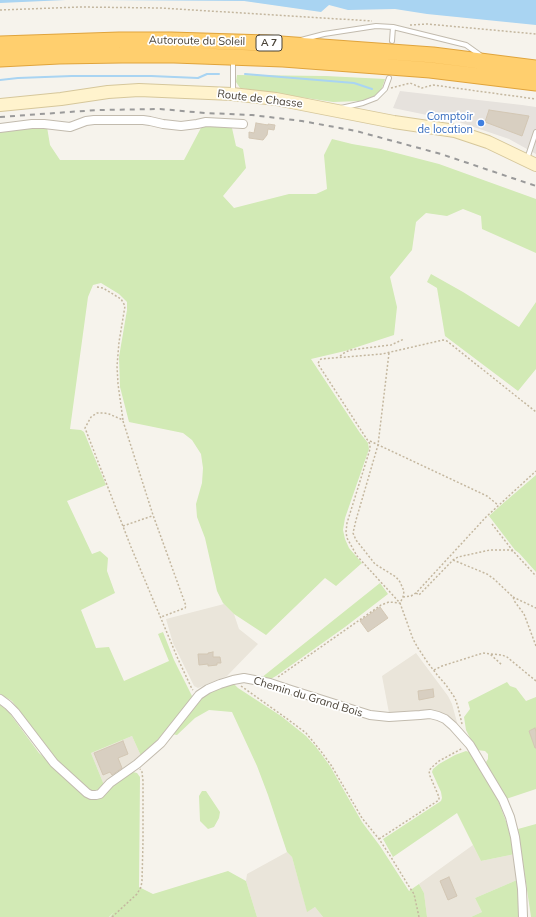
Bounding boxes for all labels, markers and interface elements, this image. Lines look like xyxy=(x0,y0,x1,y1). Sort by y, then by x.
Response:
street label: Autoroute du Soleil xyxy=(149,34,245,48)
road number: A 7 xyxy=(256,35,282,51)
street label: Route de Chasse xyxy=(217,87,303,111)
place label: Comptoir de location xyxy=(417,110,473,136)
marker: Comptoir de location xyxy=(476,118,486,128)
street label: Chemin du Grand Bois xyxy=(252,674,364,720)

